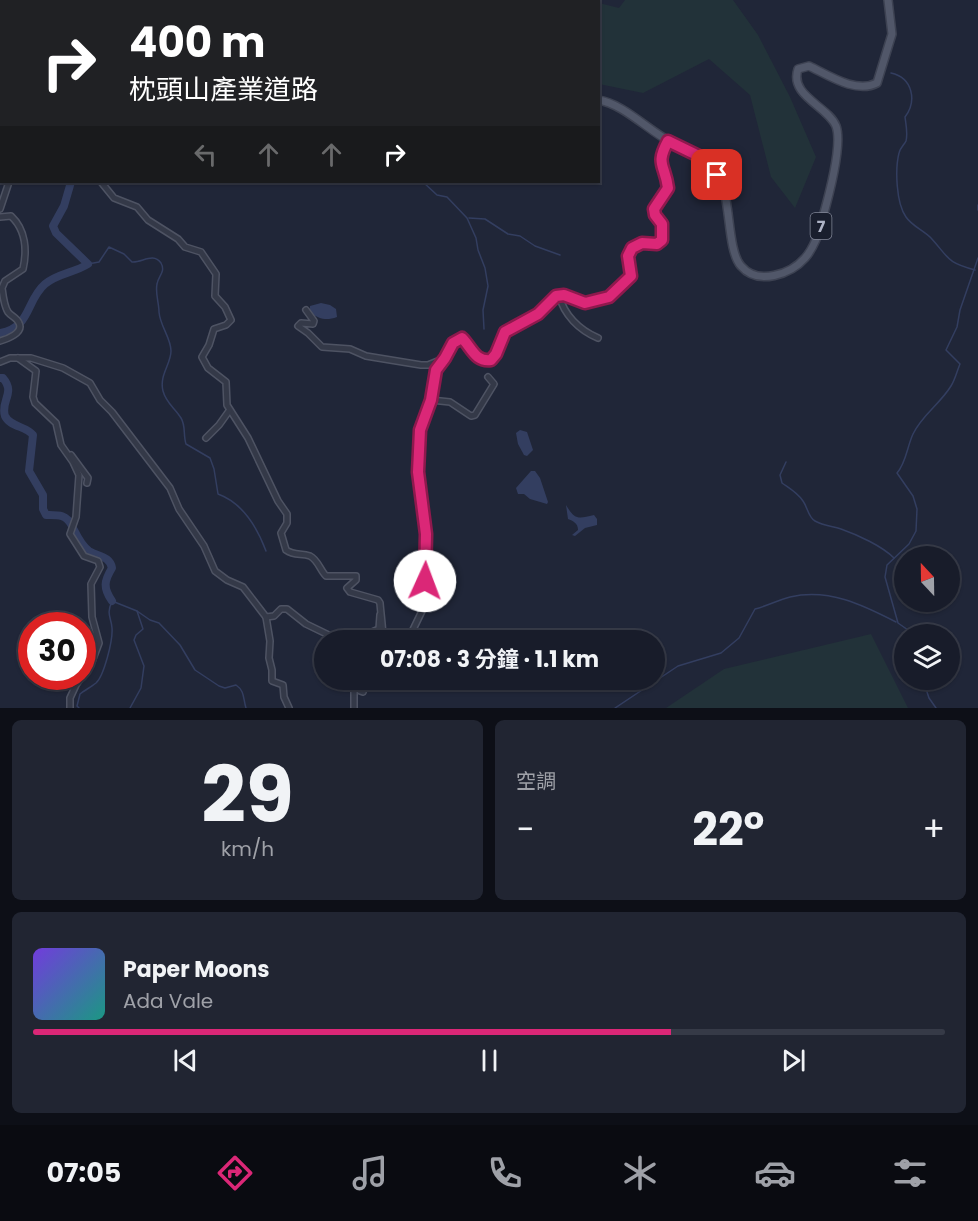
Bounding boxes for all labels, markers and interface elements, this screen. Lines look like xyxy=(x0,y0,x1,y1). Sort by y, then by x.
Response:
text: 400 m xyxy=(129,13,266,72)
icon: right xyxy=(30,24,108,102)
text: 枕頭山產業道路 xyxy=(129,71,318,108)
icon: left xyxy=(189,138,222,171)
icon: ahead xyxy=(252,138,285,171)
icon: ahead xyxy=(315,138,348,171)
icon: right xyxy=(378,138,411,171)
pin xyxy=(691,149,742,200)
icon: arrive xyxy=(700,158,733,191)
road number: 7 xyxy=(810,213,832,239)
north arrow xyxy=(894,546,960,612)
map controls xyxy=(894,546,960,690)
position arrow xyxy=(393,549,457,613)
speed limit sign: 30 xyxy=(18,612,96,690)
button: layers xyxy=(894,624,960,690)
text: 07:08 · 3 分鐘 · 1.1 km xyxy=(380,644,599,675)
text: 29 xyxy=(201,740,294,849)
text: 空調 xyxy=(516,767,556,795)
text: 22° xyxy=(692,798,764,861)
text: − xyxy=(516,806,534,853)
text: + xyxy=(922,806,945,853)
text: km/h xyxy=(221,835,274,863)
text: Paper Moons xyxy=(123,954,270,985)
text: Ada Vale xyxy=(123,987,213,1015)
icon: previous xyxy=(169,1044,202,1077)
icon: pause xyxy=(473,1044,506,1077)
icon: next xyxy=(777,1044,810,1077)
icon: directions xyxy=(214,1152,256,1194)
icon: music xyxy=(349,1152,391,1194)
icon: phone xyxy=(484,1152,526,1194)
icon: climate xyxy=(619,1152,661,1194)
icon: car xyxy=(754,1152,796,1194)
icon: filters xyxy=(889,1152,931,1194)
text: 07:05 xyxy=(47,1154,121,1191)

